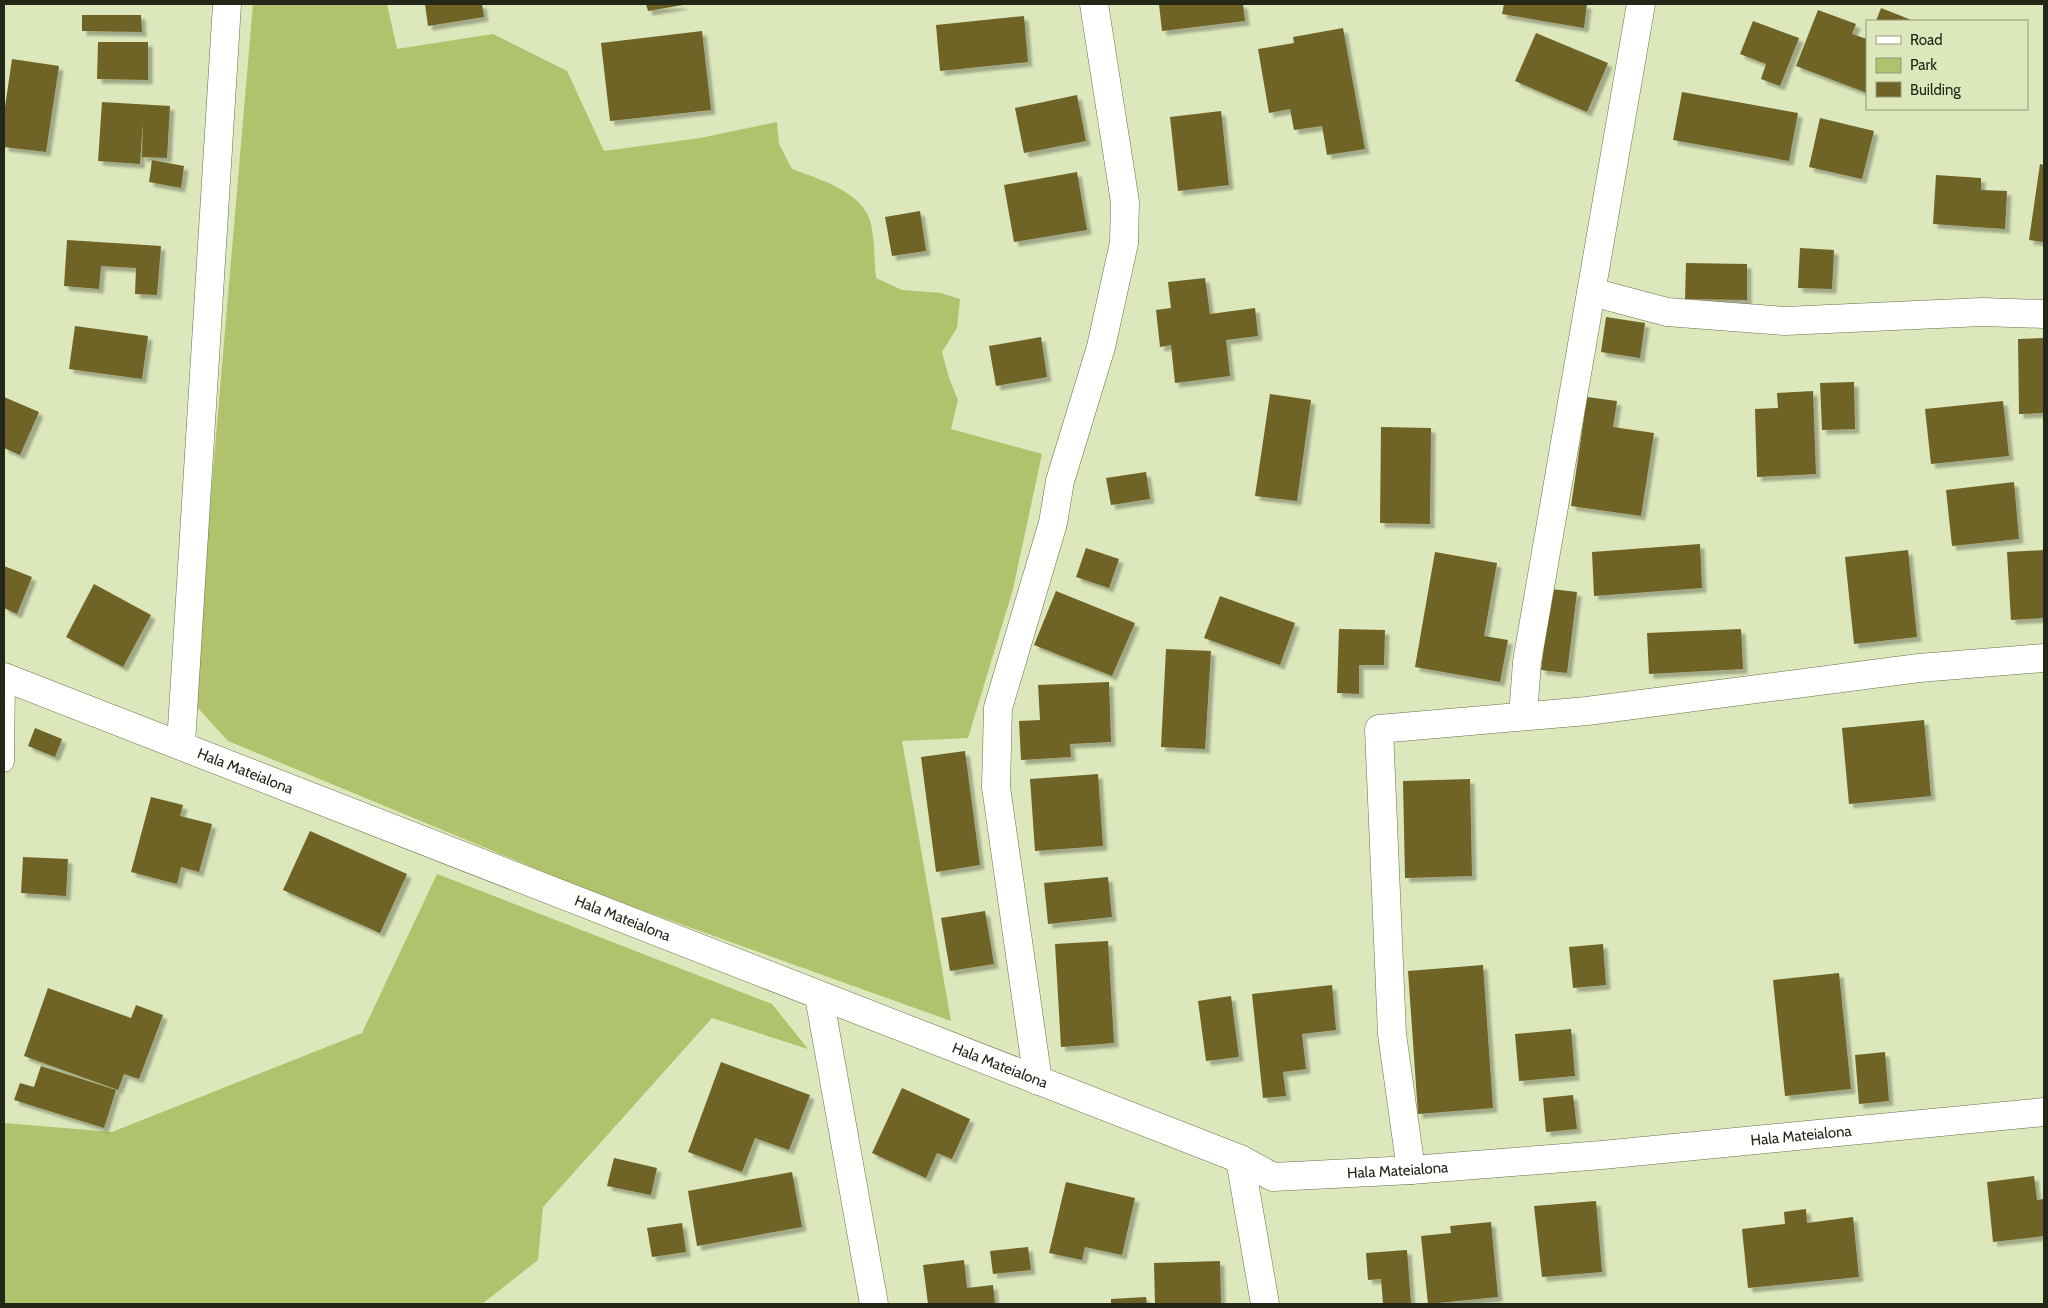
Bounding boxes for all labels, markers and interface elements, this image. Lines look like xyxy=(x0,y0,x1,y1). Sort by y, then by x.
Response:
legend xyxy=(1866,20,2028,110)
text: Road xyxy=(1910,31,1943,49)
text: Park xyxy=(1910,56,1937,74)
text: Building xyxy=(1910,81,1961,99)
street label: Hala Mateialona xyxy=(195,744,297,798)
street label: Hala Mateialona xyxy=(572,891,674,945)
street label: Hala Mateialona xyxy=(949,1039,1051,1092)
street label: Hala Mateialona xyxy=(1750,1122,1853,1149)
street label: Hala Mateialona xyxy=(1347,1158,1450,1182)

